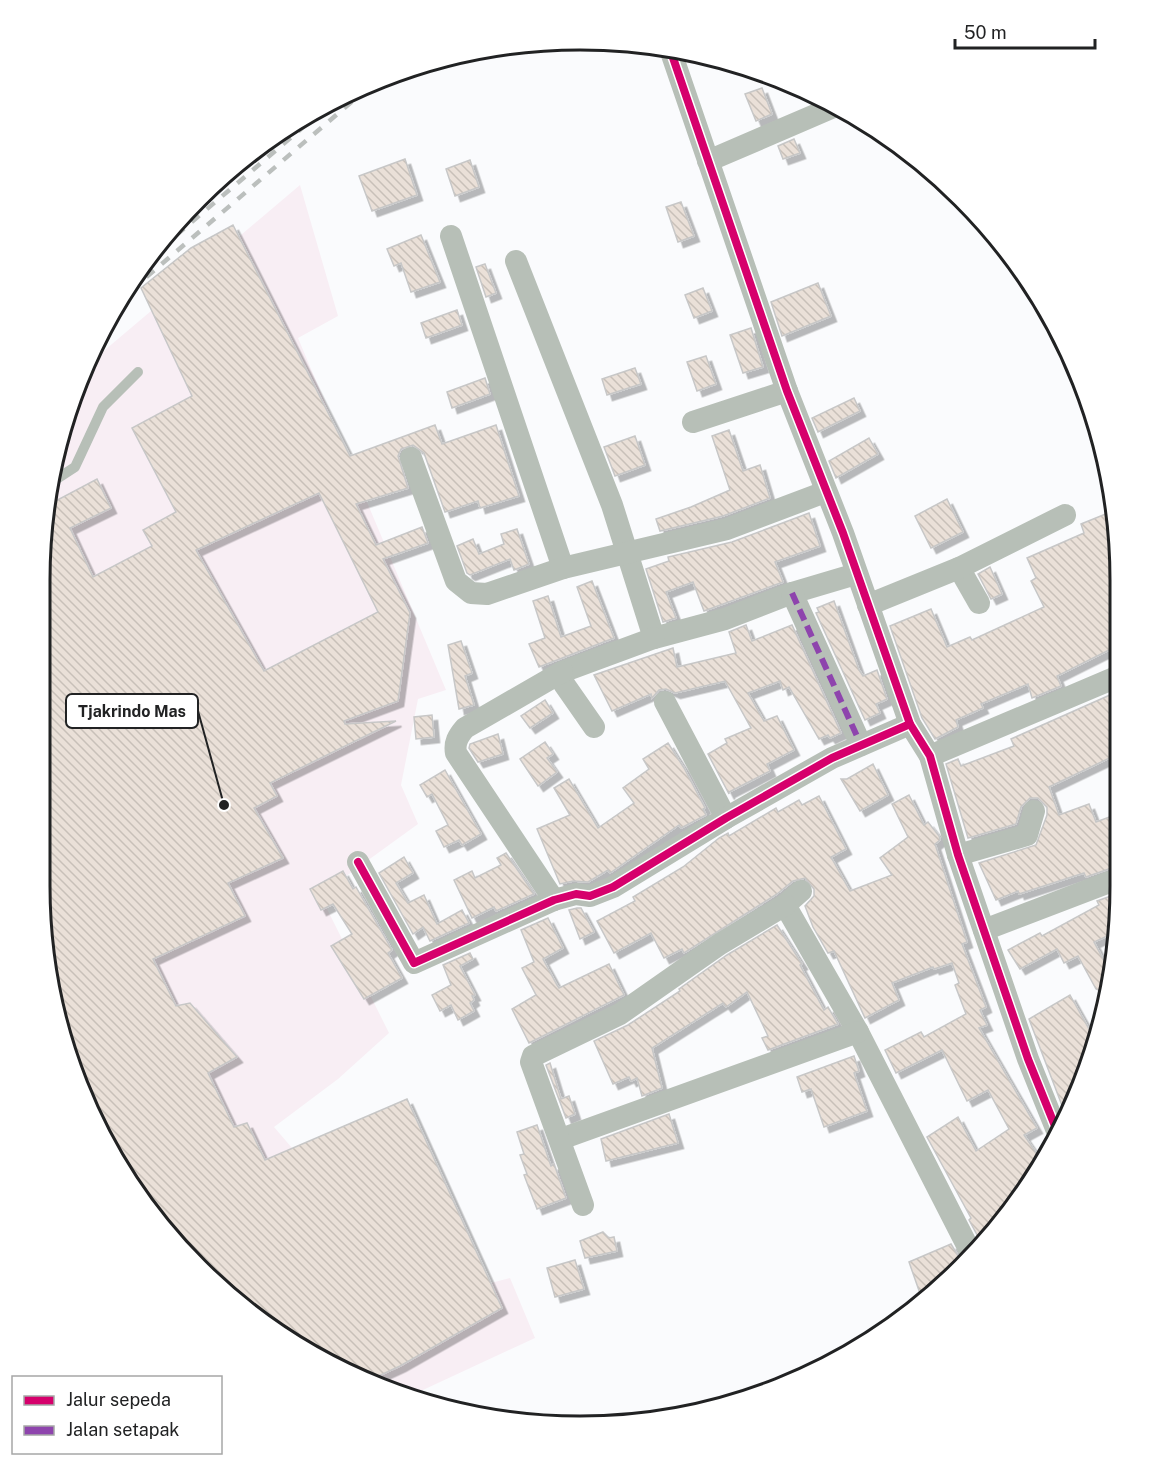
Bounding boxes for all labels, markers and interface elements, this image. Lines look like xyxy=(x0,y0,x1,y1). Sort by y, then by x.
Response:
scale bar xyxy=(955,12,1094,50)
text: 50 m xyxy=(964,22,1007,43)
callout: Tjakrindo Mas xyxy=(66,694,198,728)
text: Tjakrindo Mas xyxy=(78,702,186,721)
legend xyxy=(12,1376,222,1454)
text: Jalur sepeda xyxy=(66,1389,171,1410)
text: Jalan setapak xyxy=(66,1419,179,1440)

